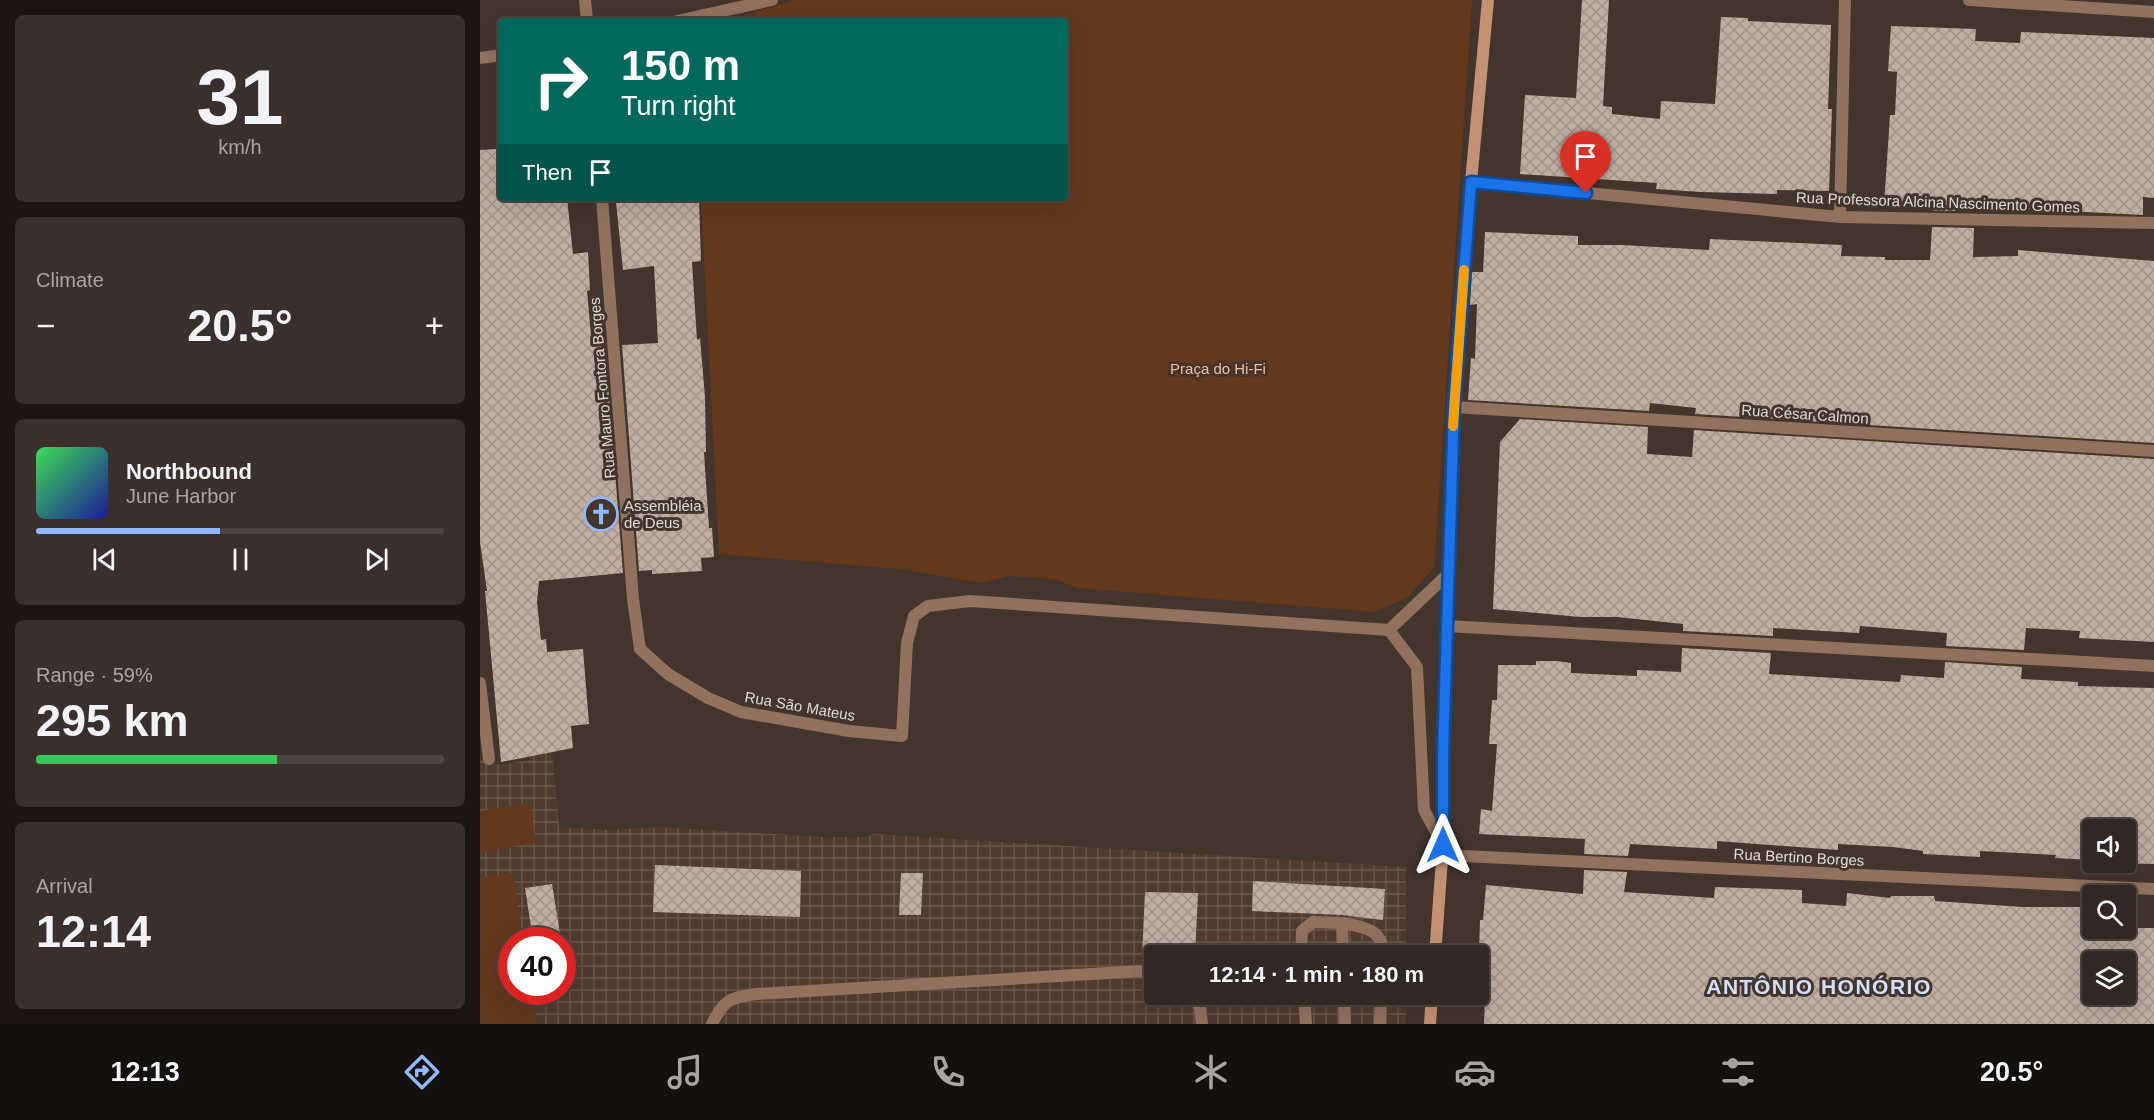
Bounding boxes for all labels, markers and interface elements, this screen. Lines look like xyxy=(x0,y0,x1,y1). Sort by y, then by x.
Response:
icon: right xyxy=(522,42,600,120)
text: 150 m xyxy=(621,42,740,89)
text: 31 xyxy=(197,53,283,141)
text: Turn right xyxy=(621,91,736,121)
pin xyxy=(1560,131,1611,193)
text: km/h xyxy=(218,136,262,158)
icon: arrive xyxy=(1569,140,1602,173)
icon: arrive xyxy=(584,156,617,189)
text: Then xyxy=(522,160,572,185)
street label: Rua Professora Alcina Nascimento Gomes xyxy=(1796,189,2080,215)
text: Climate xyxy=(36,269,104,291)
street label: Rua Mauro Fontora Borges xyxy=(586,297,618,479)
text: 20.5° xyxy=(187,300,293,351)
text: − xyxy=(36,307,55,344)
text: + xyxy=(425,307,444,344)
park label: Praça do Hi-Fi xyxy=(1170,360,1266,377)
street label: Rua César Calmon xyxy=(1741,401,1869,427)
text: Northbound xyxy=(126,459,252,484)
text: June Harbor xyxy=(126,485,236,507)
church icon: Assembléia de Deus xyxy=(583,496,619,532)
place label: Assembléia de Deus xyxy=(624,497,702,531)
icon: previous xyxy=(88,543,121,576)
icon: pause xyxy=(224,543,257,576)
icon: next xyxy=(360,543,393,576)
text: Range · 59% xyxy=(36,664,153,686)
street label: Rua São Mateus xyxy=(744,688,856,724)
text: 295 km xyxy=(36,695,189,746)
position arrow xyxy=(1411,813,1475,877)
map controls xyxy=(2082,819,2136,1005)
button: sound xyxy=(2082,819,2136,873)
street label: Rua Bertino Borges xyxy=(1733,845,1865,869)
text: Arrival xyxy=(36,875,93,897)
button: search xyxy=(2082,885,2136,939)
text: 12:14 xyxy=(36,906,151,957)
speed limit sign: 40 xyxy=(498,927,576,1005)
button: layers xyxy=(2082,951,2136,1005)
text: 12:14 · 1 min · 180 m xyxy=(1209,962,1424,987)
district label: ANTÔNIO HONÓRIO xyxy=(1706,975,1932,998)
icon: directions xyxy=(401,1051,443,1093)
icon: music xyxy=(664,1051,706,1093)
icon: phone xyxy=(927,1051,969,1093)
icon: climate xyxy=(1190,1051,1232,1093)
icon: car xyxy=(1454,1051,1496,1093)
icon: filters xyxy=(1717,1051,1759,1093)
text: 12:13 xyxy=(111,1057,180,1087)
text: 20.5° xyxy=(1980,1057,2043,1087)

